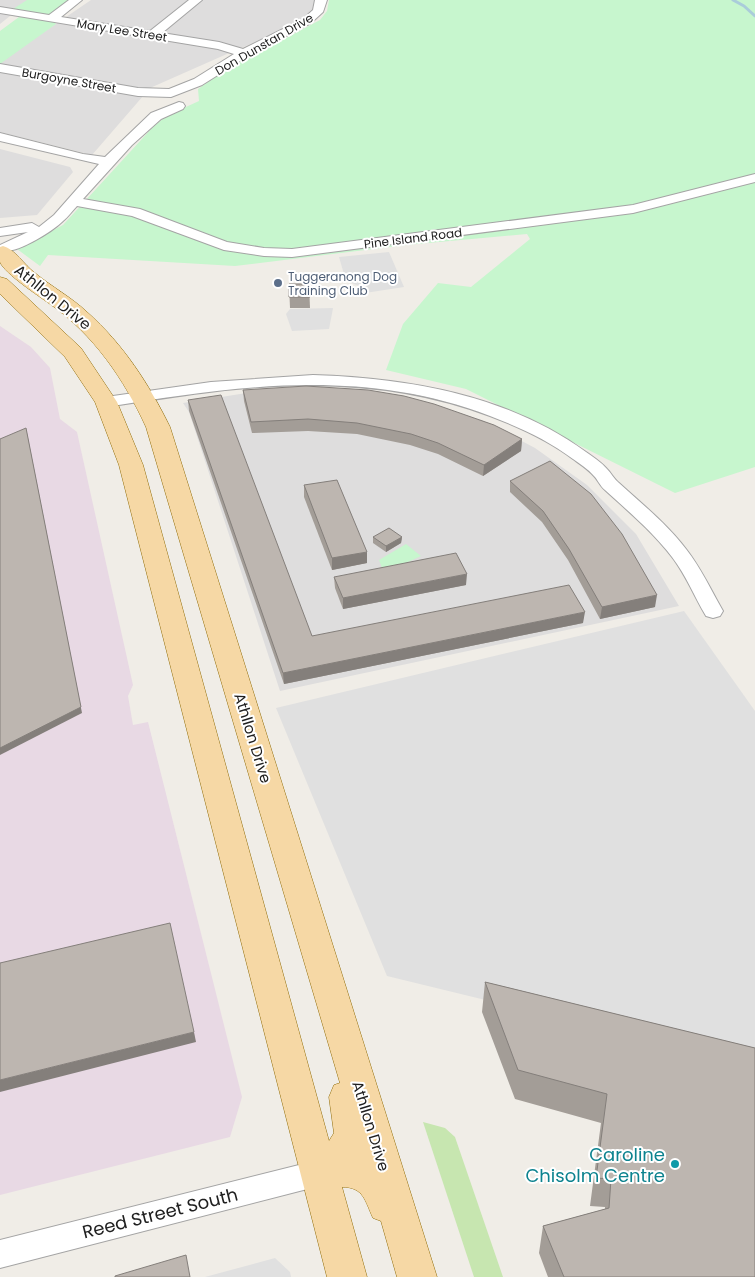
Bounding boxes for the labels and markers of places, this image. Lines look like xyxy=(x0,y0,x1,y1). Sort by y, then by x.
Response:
place label: Tuggeranong Dog Training Club xyxy=(288,268,397,299)
marker: Tuggeranong Dog Training Club xyxy=(272,277,284,289)
place label: Caroline Chisolm Centre xyxy=(525,1142,665,1188)
marker: Caroline Chisolm Centre xyxy=(669,1158,681,1170)

